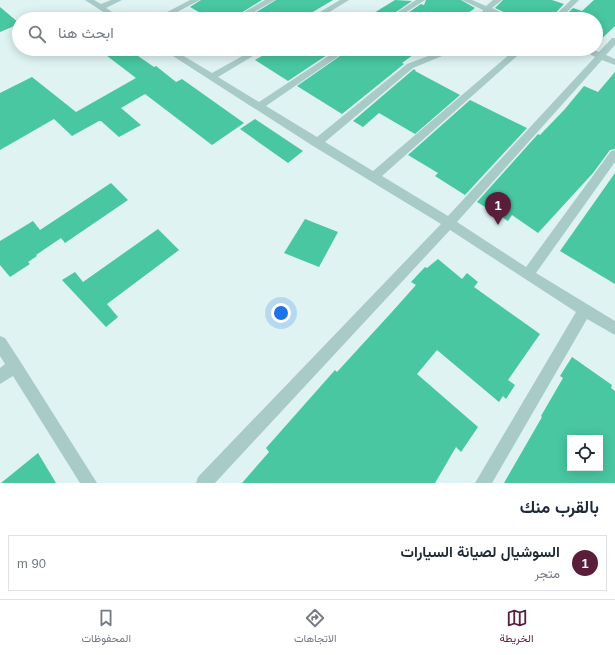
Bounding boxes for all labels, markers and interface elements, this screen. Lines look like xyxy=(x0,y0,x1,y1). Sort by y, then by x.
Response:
search box xyxy=(12,12,603,56)
icon: search xyxy=(26,23,48,45)
text: ابحث هنا xyxy=(58,24,114,41)
pin: 1 xyxy=(485,192,511,225)
your location xyxy=(271,303,291,323)
map controls xyxy=(567,435,603,471)
button: locate xyxy=(567,435,603,471)
text: بالقرب منك xyxy=(520,498,599,517)
text: السوشيال لصيانة السيارات xyxy=(401,543,560,560)
text: 90 m xyxy=(17,556,46,571)
text: 1 xyxy=(581,556,589,571)
text: متجر xyxy=(535,566,560,581)
tab: المحفوظات xyxy=(81,607,131,648)
tab: الاتجاهات xyxy=(294,607,337,648)
tab: الخريطة xyxy=(500,607,534,648)

